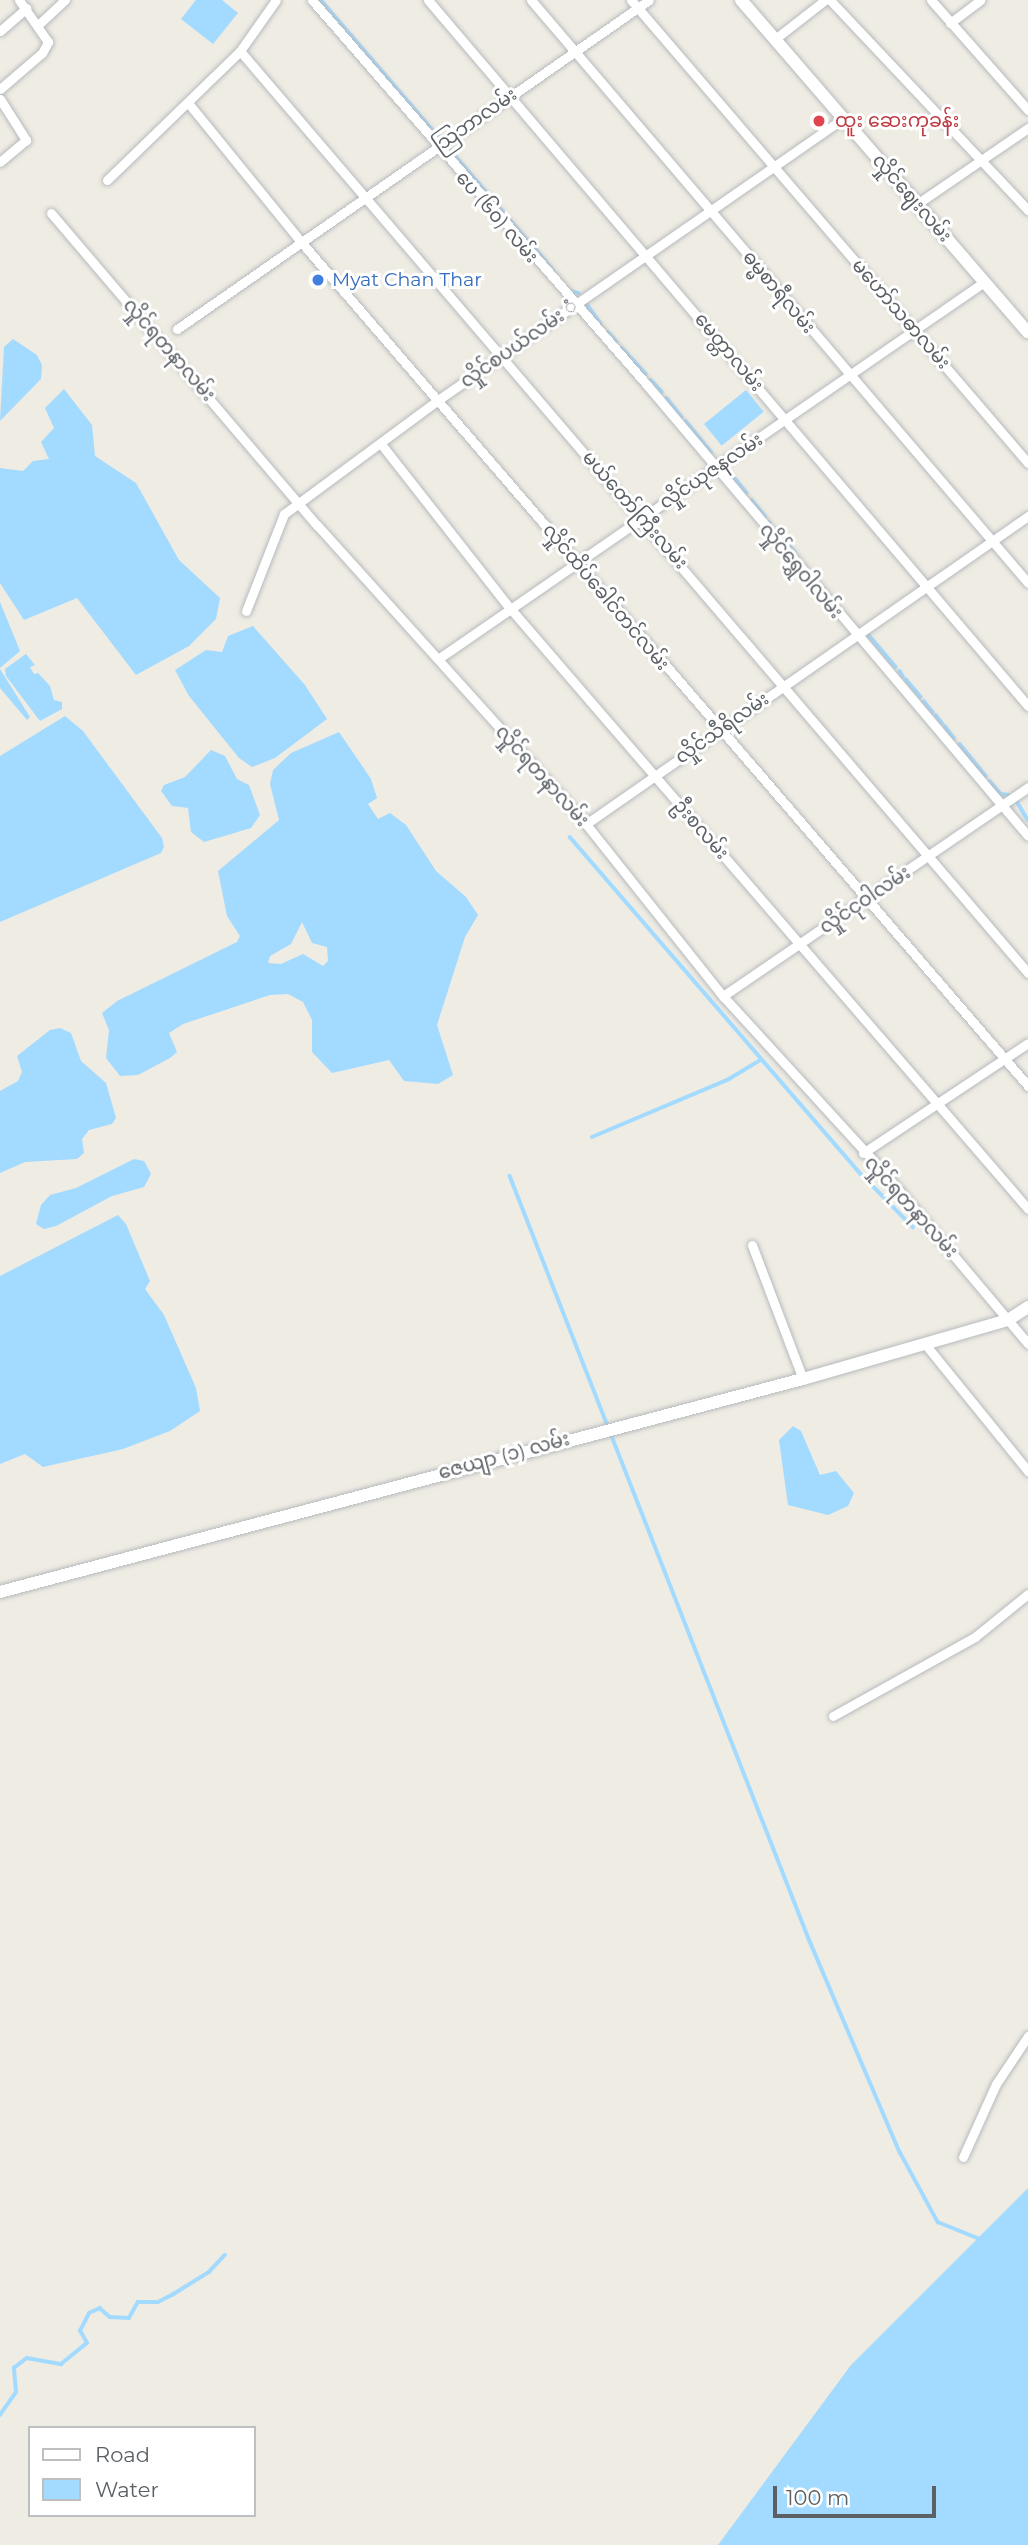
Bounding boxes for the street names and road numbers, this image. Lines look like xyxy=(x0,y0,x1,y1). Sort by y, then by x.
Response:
street label: သြဘာလမ်း xyxy=(429,83,521,157)
street label: လှိုင်ဈေးလမ်း xyxy=(868,149,956,247)
street label: ပေ (၆၀) လမ်း xyxy=(451,167,543,267)
street label: ဓမ္မစာရီလမ်း xyxy=(738,246,820,338)
street label: မဟော်သဓာလမ်း xyxy=(847,254,955,374)
street label: လှိုင်ရတနာလမ်း xyxy=(118,294,220,406)
street label: လှိုင်စပယ်လမ်း ံ xyxy=(456,295,582,393)
street label: မေတ္တာလမ်း xyxy=(690,308,768,396)
street label: လှိုင်ယုဇနလမ်း xyxy=(655,428,767,514)
street label: မယ်တော်ကြီးလမ်း xyxy=(577,446,693,574)
street label: လှိုင်ထိပ်ခေါင်တင်လမ်း xyxy=(538,519,674,675)
street label: လှိုင်ရွှေဝါလမ်း xyxy=(755,519,847,623)
street label: လှိုင်သီရိလမ်း xyxy=(671,687,773,769)
street label: လှိုင်ရတနာလမ်း xyxy=(491,721,593,831)
street label: ဦးစလမ်း xyxy=(669,794,733,864)
street label: လှိုင်ငုဝါလမ်း xyxy=(815,861,915,939)
street label: လှိုင်ရတနာလမ်း xyxy=(860,1152,962,1262)
street label: ဇေယျာ (၁) လမ်း xyxy=(436,1428,572,1484)

